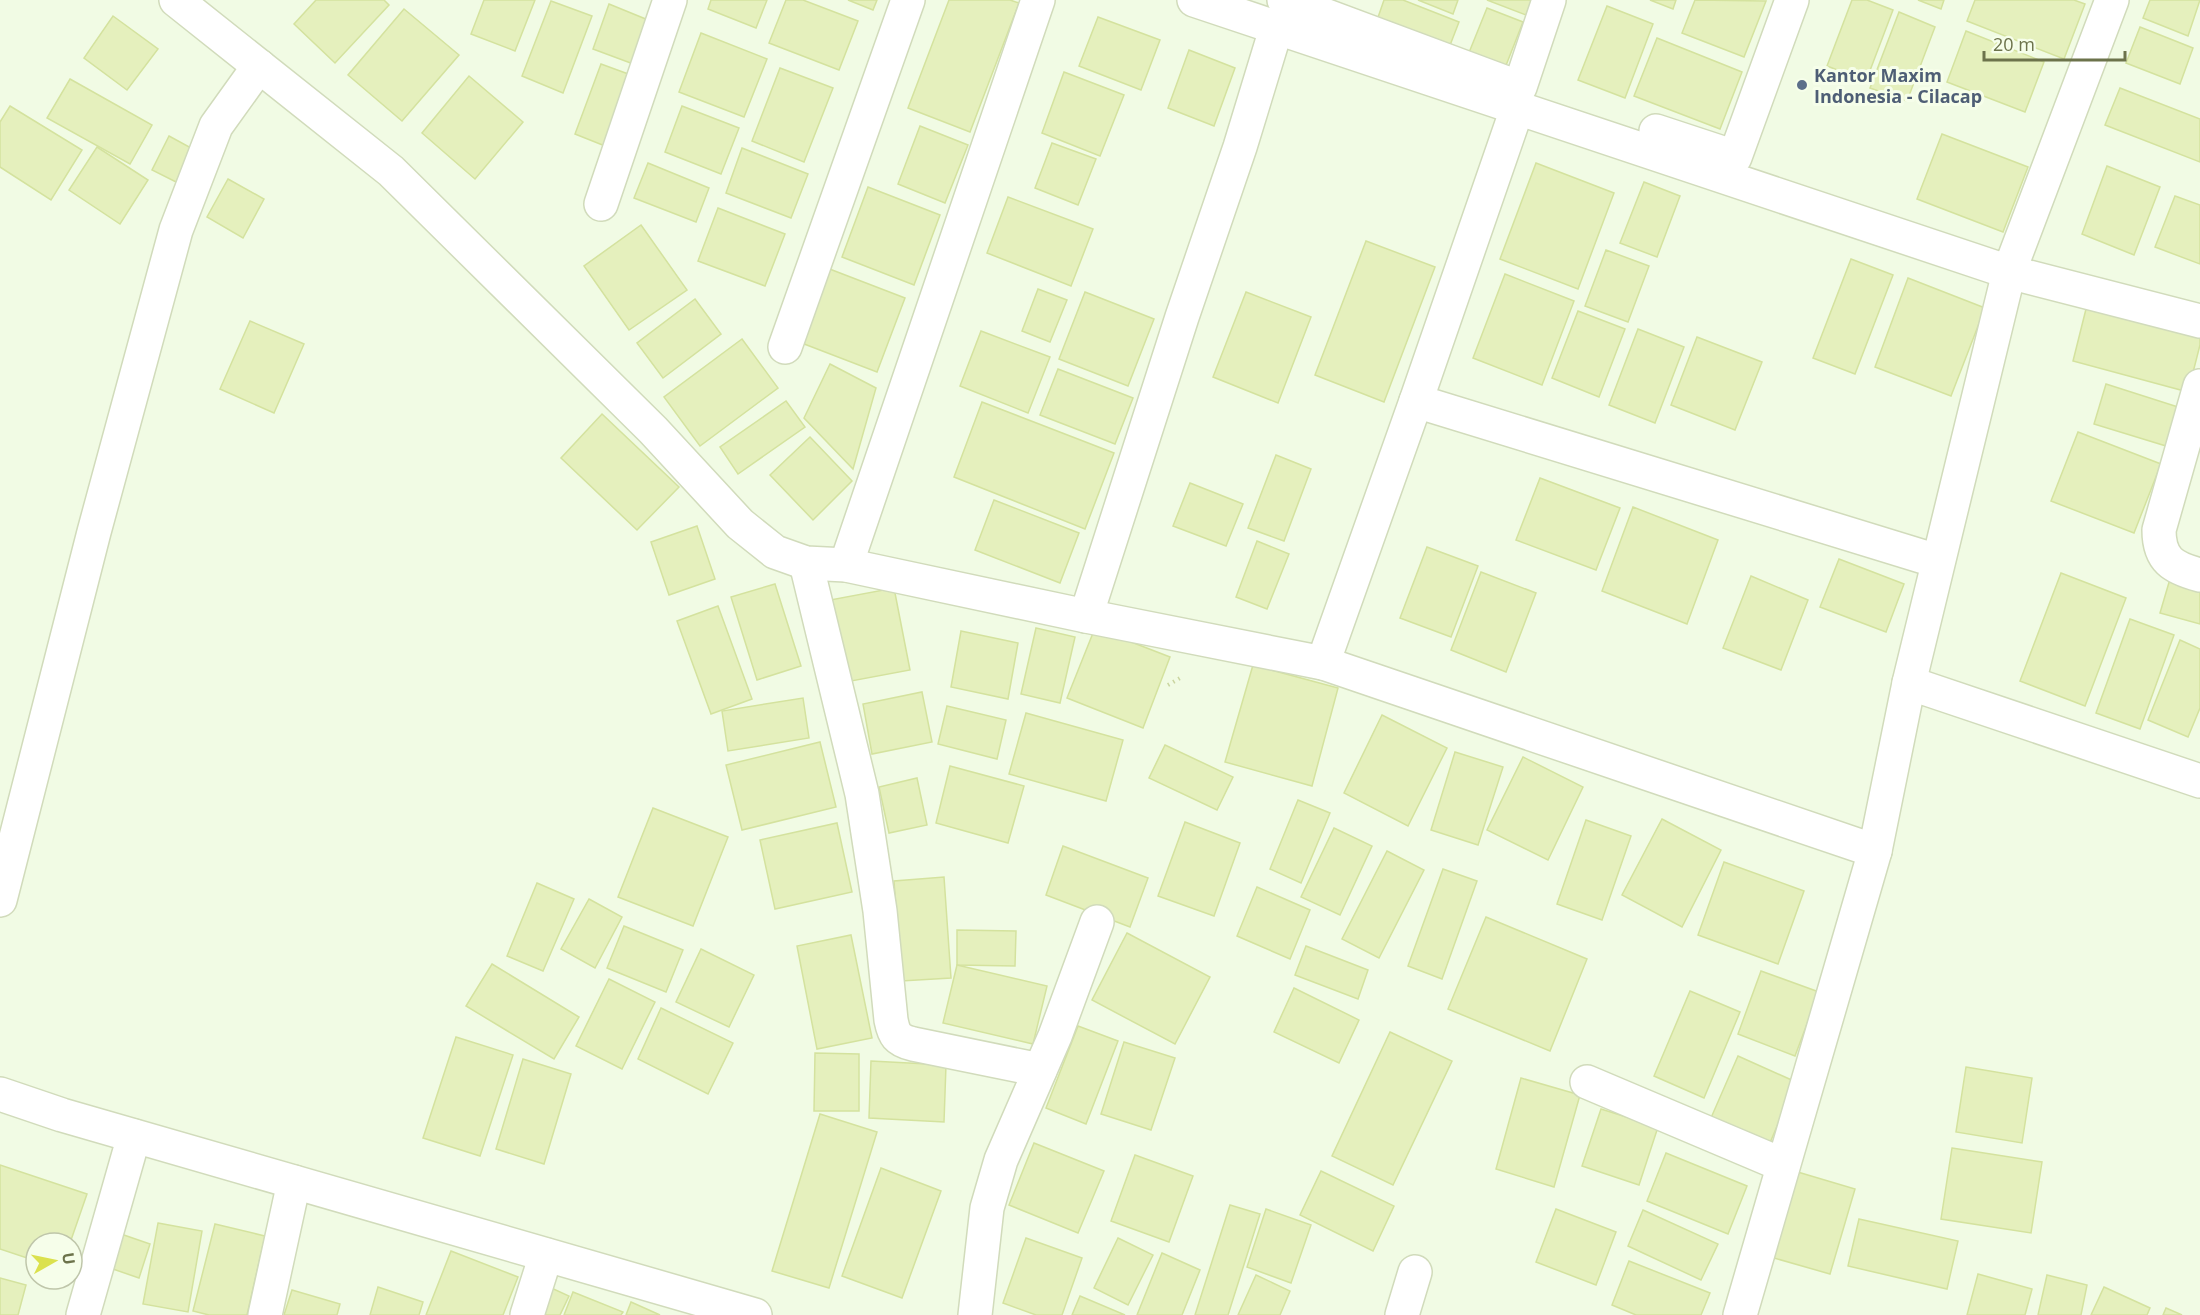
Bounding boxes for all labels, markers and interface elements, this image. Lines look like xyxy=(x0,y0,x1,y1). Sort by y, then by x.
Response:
scale bar xyxy=(1984,24,2125,62)
text: 20 m xyxy=(1993,32,2035,56)
place label: Kantor Maxim Indonesia - Cilacap xyxy=(1814,63,1982,108)
marker: Kantor Maxim Indonesia - Cilacap xyxy=(1795,78,1809,92)
north arrow xyxy=(24,1231,84,1291)
text: U xyxy=(57,1251,81,1266)

